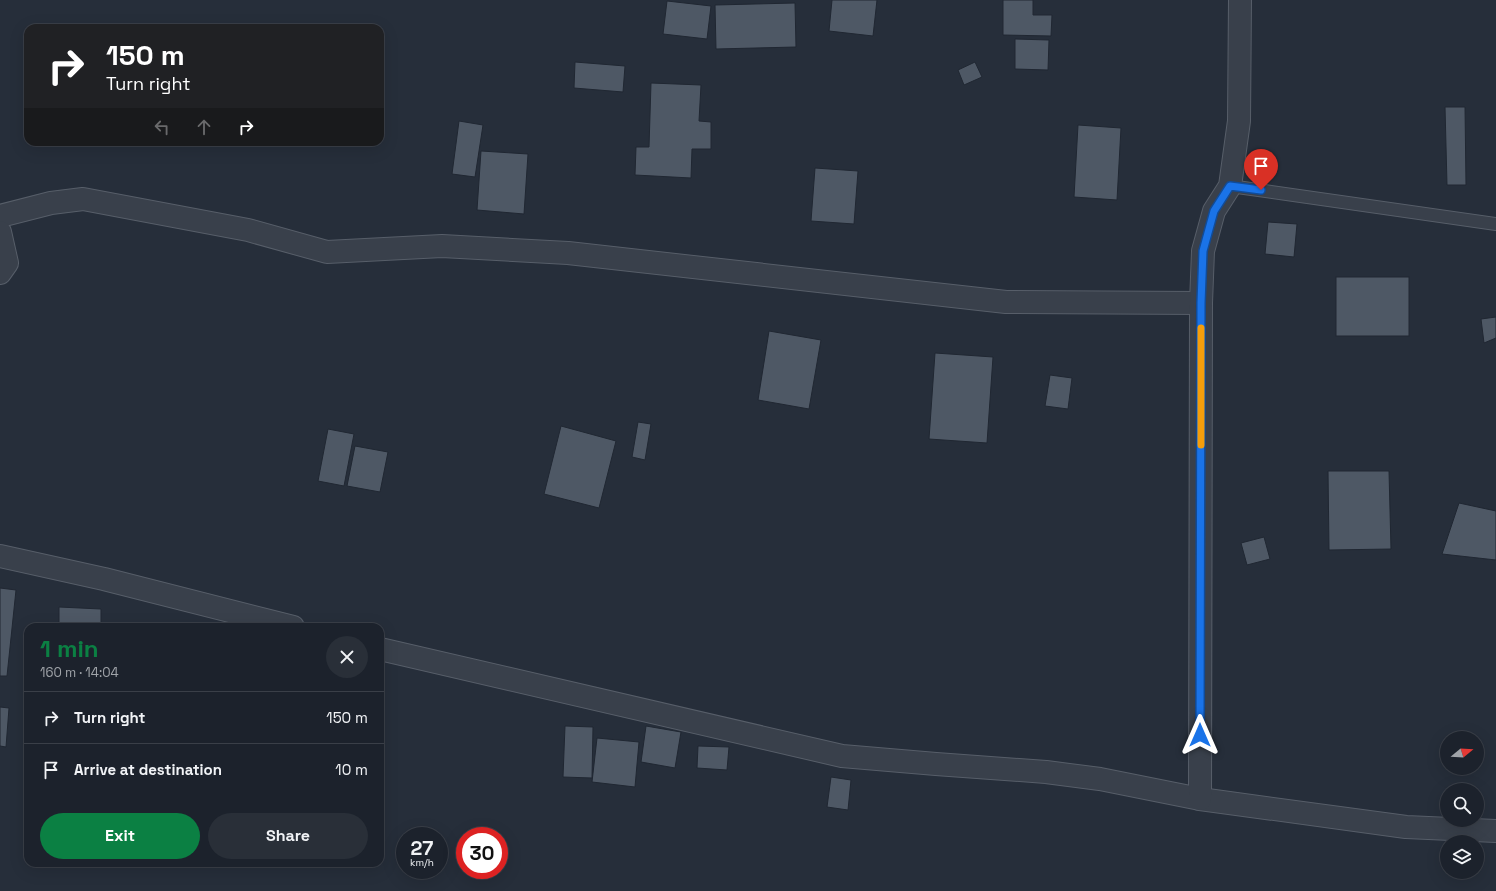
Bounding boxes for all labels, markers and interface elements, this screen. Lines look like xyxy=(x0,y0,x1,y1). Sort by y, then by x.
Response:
text: 150 m xyxy=(106,37,185,73)
icon: right xyxy=(40,40,92,92)
text: Turn right xyxy=(106,72,190,95)
icon: left xyxy=(151,116,173,138)
icon: ahead xyxy=(193,116,215,138)
icon: right xyxy=(235,116,257,138)
pin xyxy=(1244,149,1278,190)
icon: arrive xyxy=(1250,155,1272,177)
text: 1 min xyxy=(40,633,99,664)
button: close xyxy=(326,636,368,678)
text: 160 m · 14:04 xyxy=(40,664,119,681)
icon: right xyxy=(40,707,62,729)
text: Turn right xyxy=(74,708,145,727)
text: 150 m xyxy=(326,708,368,727)
position arrow xyxy=(1179,714,1221,756)
north arrow xyxy=(1440,731,1484,775)
map controls xyxy=(1440,731,1484,879)
icon: arrive xyxy=(40,759,62,781)
text: Arrive at destination xyxy=(74,760,222,779)
text: 10 m xyxy=(335,760,368,779)
button: search xyxy=(1440,783,1484,827)
button: Exit xyxy=(40,813,200,859)
button: Share xyxy=(208,813,368,859)
speed limit sign: 30 xyxy=(456,827,508,879)
text: 27 xyxy=(411,835,433,861)
button: layers xyxy=(1440,835,1484,879)
text: km/h xyxy=(410,856,434,869)

